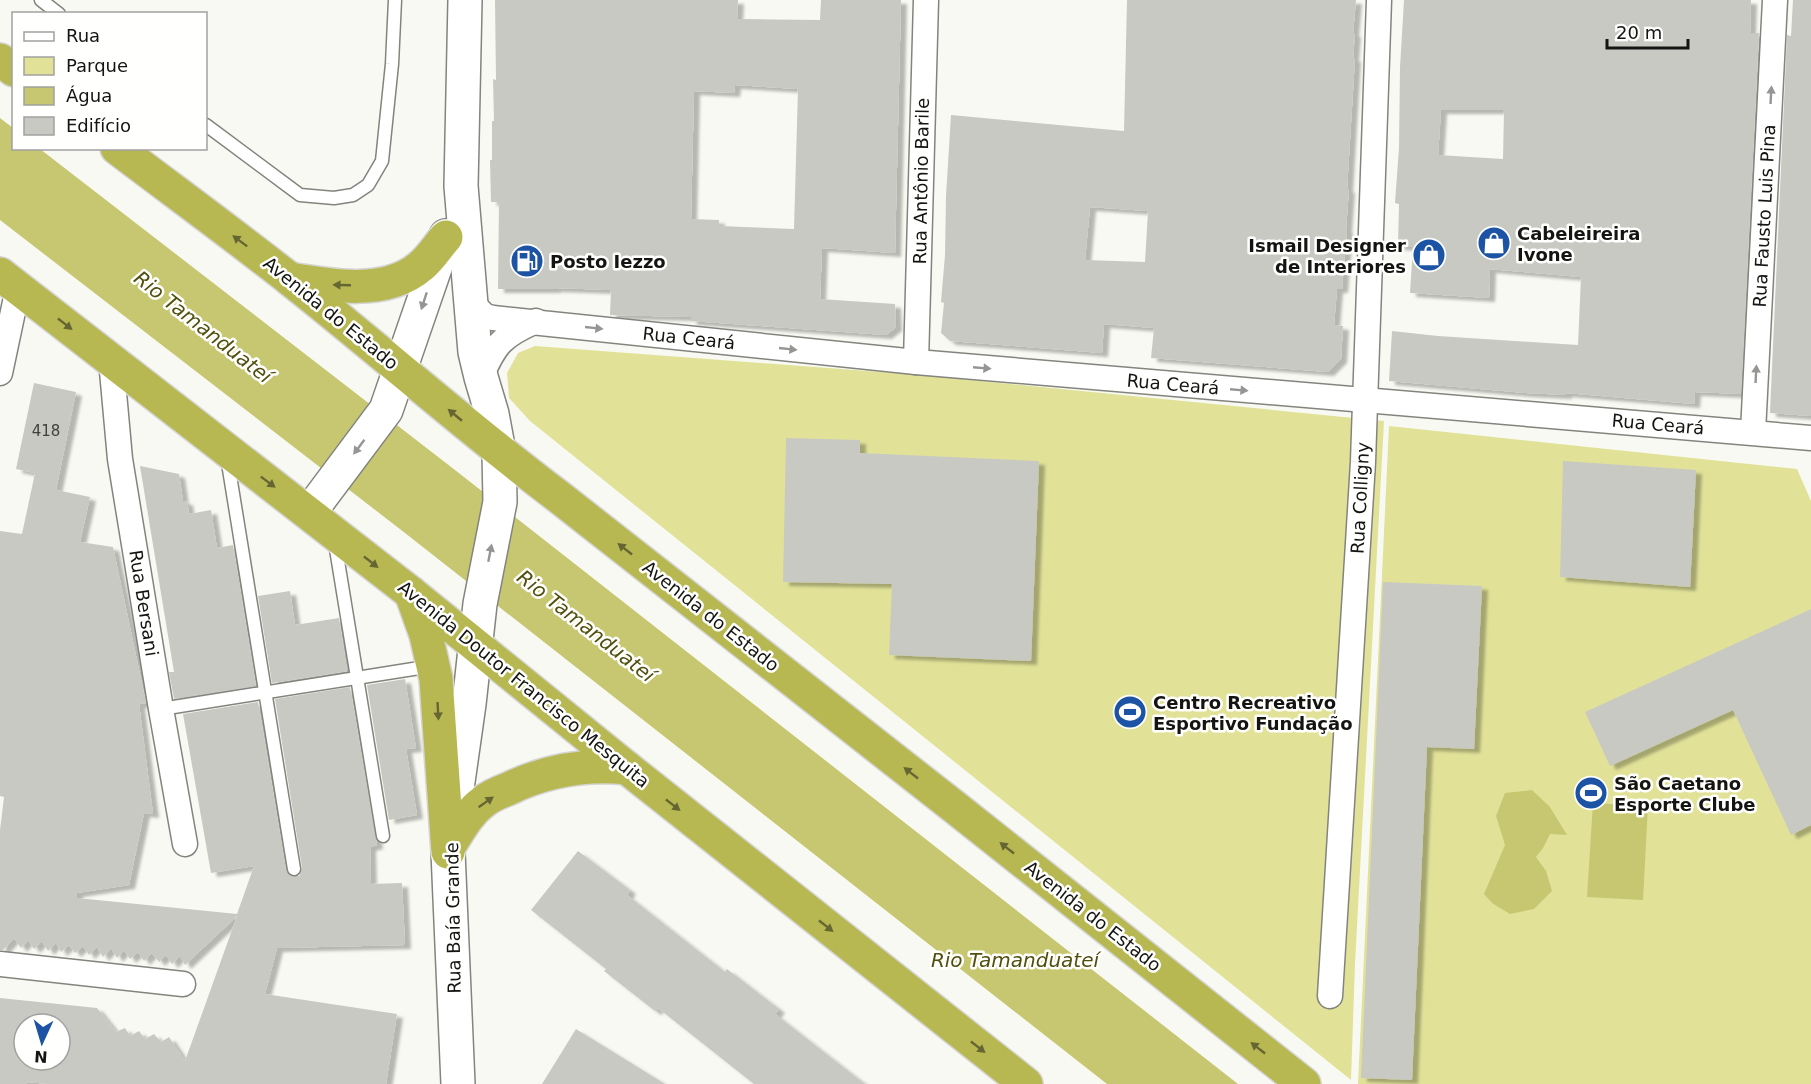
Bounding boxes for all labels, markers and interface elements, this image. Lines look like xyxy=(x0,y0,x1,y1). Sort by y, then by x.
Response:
legend xyxy=(12,12,207,150)
scale bar xyxy=(1607,12,1688,50)
text: 20 m xyxy=(1616,22,1662,43)
text: Rua xyxy=(66,25,100,46)
text: Parque xyxy=(66,55,128,76)
text: Água xyxy=(66,85,112,106)
one-way arrow xyxy=(1766,86,1775,105)
street label: Rua Antônio Barile xyxy=(909,98,933,264)
text: Edifício xyxy=(66,115,131,136)
street label: Rua Fausto Luis Pina xyxy=(1749,124,1779,308)
place label: Cabeleireira Ivone xyxy=(1517,223,1640,265)
shop icon: Cabeleireira Ivone xyxy=(1476,225,1512,261)
place label: Ismail Designer de Interiores xyxy=(1248,235,1406,277)
one-way arrow xyxy=(233,236,248,248)
shop icon: Ismail Designer de Interiores xyxy=(1411,237,1447,273)
fuel station icon: Posto Iezzo xyxy=(509,243,545,279)
place label: Posto Iezzo xyxy=(550,251,666,272)
street label: Avenida do Estado xyxy=(259,252,403,374)
water label: Rio Tamanduateí xyxy=(129,266,279,390)
one-way arrow xyxy=(332,280,351,289)
one-way arrow xyxy=(419,292,428,310)
one-way arrow xyxy=(57,318,72,330)
one-way arrow xyxy=(585,323,604,333)
street label: Rua Ceará xyxy=(642,323,736,353)
one-way arrow xyxy=(779,344,798,353)
one-way arrow xyxy=(973,363,992,373)
one-way arrow xyxy=(1752,364,1761,383)
street label: Rua Ceará xyxy=(1126,369,1220,399)
one-way arrow xyxy=(1230,385,1249,394)
one-way arrow xyxy=(447,408,463,421)
street label: Rua Ceará xyxy=(1611,409,1705,439)
house number: 418 xyxy=(32,422,60,440)
one-way arrow xyxy=(353,439,365,454)
street label: Rua Colligny xyxy=(1347,441,1373,554)
one-way arrow xyxy=(261,476,276,488)
one-way arrow xyxy=(486,543,495,562)
one-way arrow xyxy=(618,544,633,556)
street label: Rua Bersani xyxy=(125,548,163,658)
one-way arrow xyxy=(364,556,379,568)
street label: Avenida do Estado xyxy=(639,556,783,676)
water label: Rio Tamanduateí xyxy=(512,565,662,689)
street label: Avenida Doutor Francisco Mesquita xyxy=(394,576,654,792)
place label: Centro Recreativo Esportivo Fundação xyxy=(1153,692,1353,734)
sports icon: Centro Recreativo Esportivo Fundação xyxy=(1112,694,1148,730)
one-way arrow xyxy=(433,701,442,720)
one-way arrow xyxy=(904,767,919,779)
place label: São Caetano Esporte Clube xyxy=(1614,773,1756,815)
sports icon: São Caetano Esporte Clube xyxy=(1573,775,1609,811)
one-way arrow xyxy=(478,796,494,808)
one-way arrow xyxy=(665,798,681,811)
street label: Rua Baía Grande xyxy=(441,842,465,994)
one-way arrow xyxy=(999,842,1015,855)
street label: Avenida do Estado xyxy=(1021,856,1165,976)
one-way arrow xyxy=(818,919,833,931)
water label: Rio Tamanduateí xyxy=(931,948,1102,972)
north arrow xyxy=(12,1012,72,1072)
one-way arrow xyxy=(971,1040,986,1052)
one-way arrow xyxy=(1250,1041,1266,1054)
text: N xyxy=(34,1047,48,1066)

